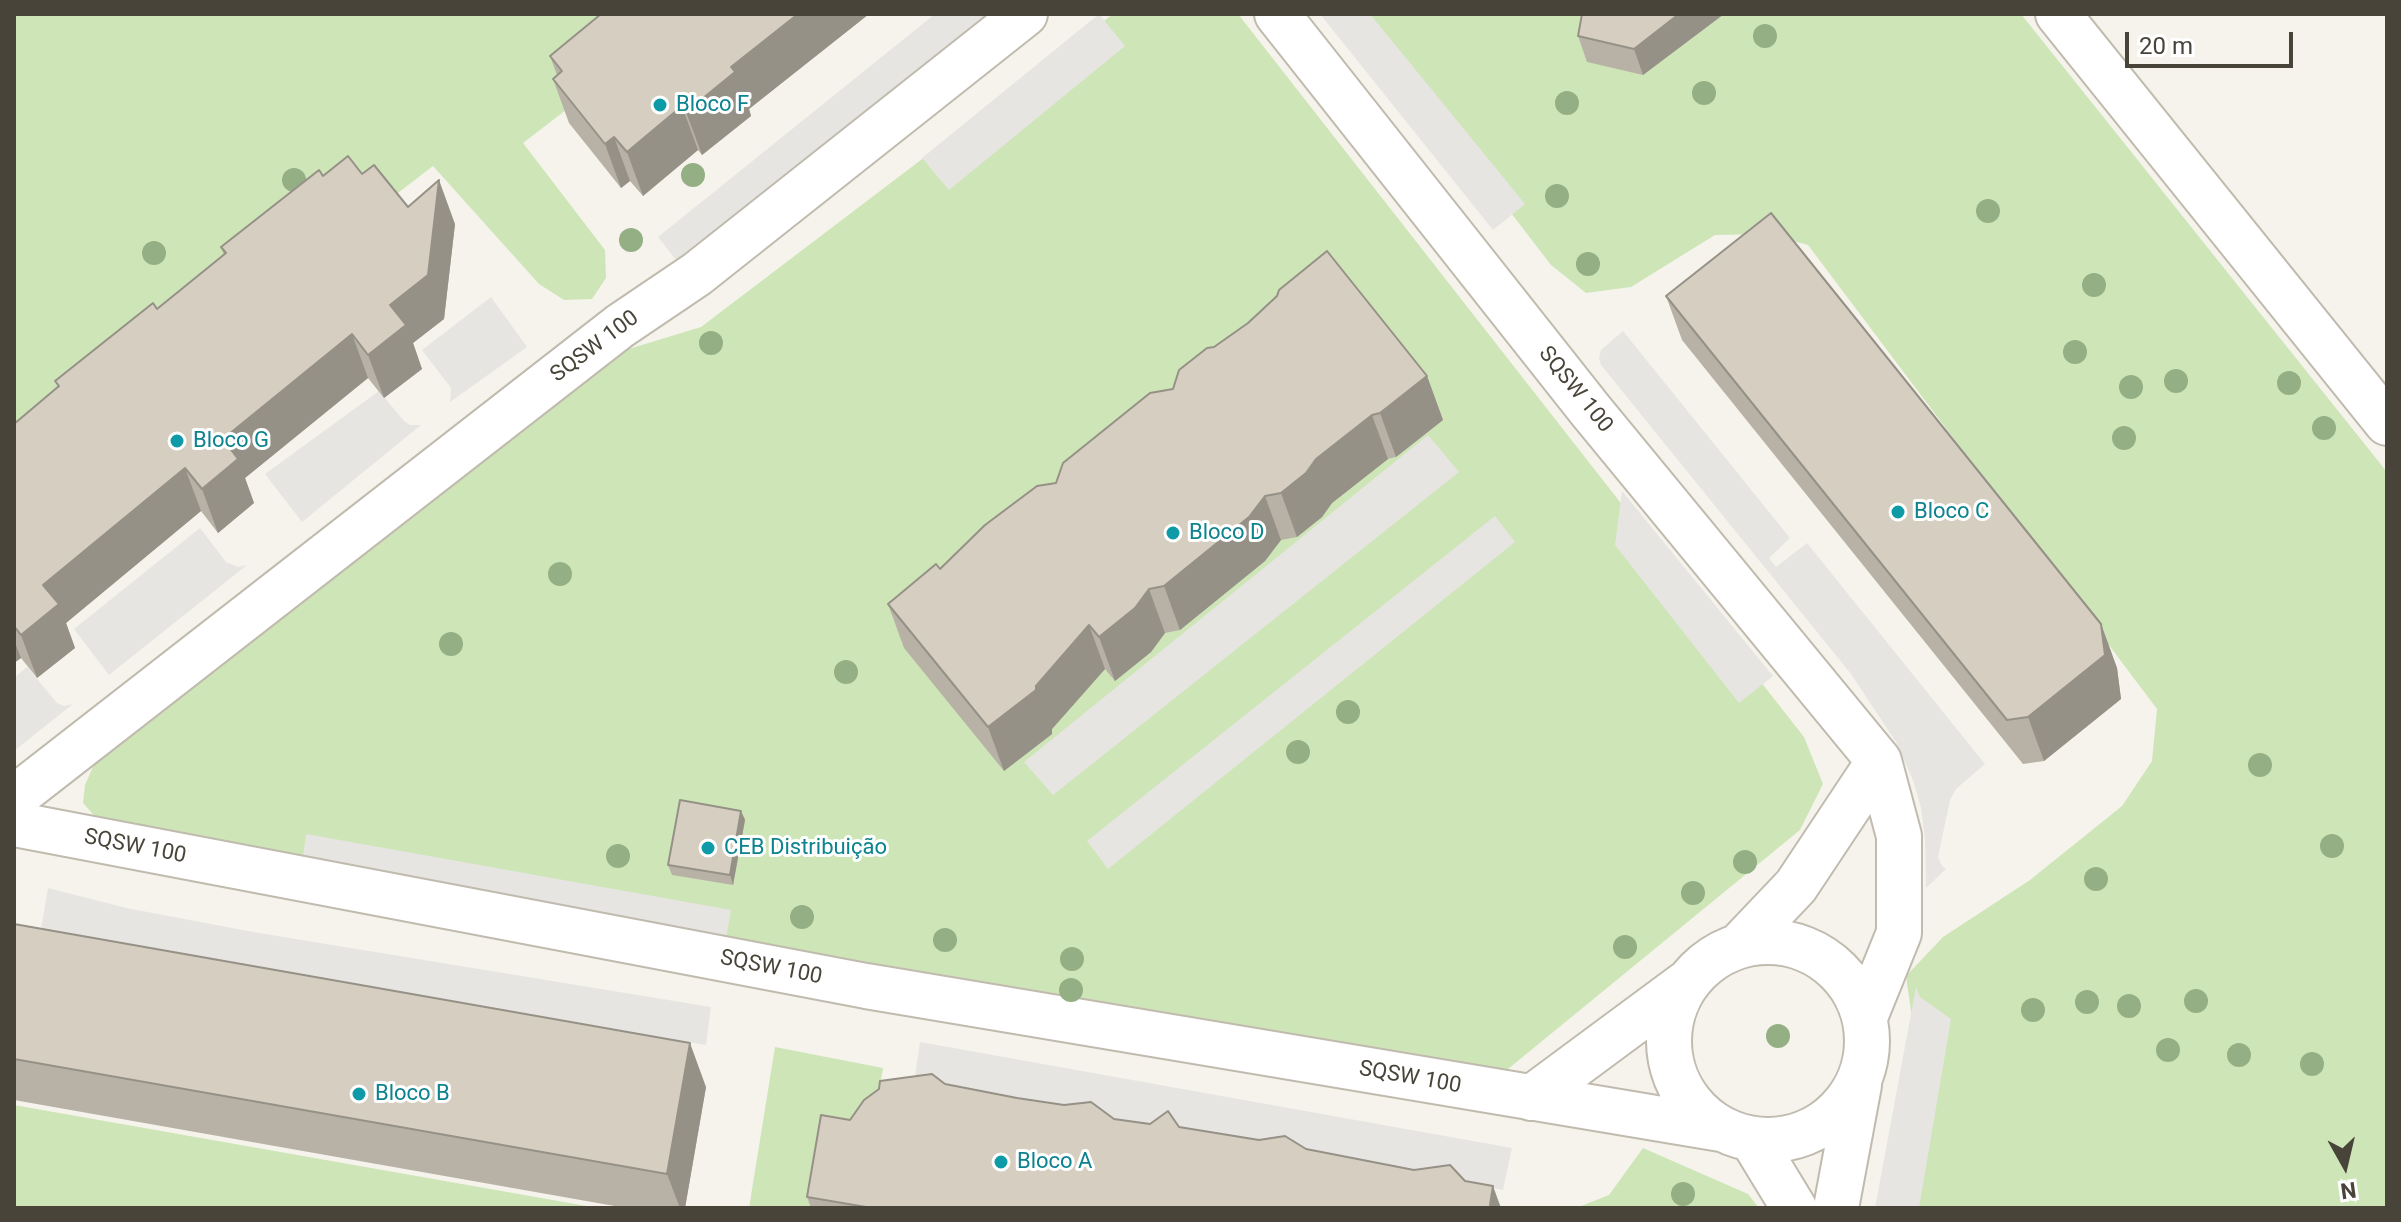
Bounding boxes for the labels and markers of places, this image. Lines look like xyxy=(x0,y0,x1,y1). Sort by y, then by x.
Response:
place label: Bloco F xyxy=(676,92,749,118)
marker: Bloco F xyxy=(651,96,669,114)
place label: Bloco G xyxy=(193,428,269,454)
marker: Bloco G xyxy=(168,432,186,450)
place label: Bloco C xyxy=(1914,499,1989,525)
marker: Bloco C xyxy=(1889,503,1907,521)
place label: Bloco D xyxy=(1189,520,1265,546)
marker: Bloco D xyxy=(1164,524,1182,542)
place label: CEB Distribuição xyxy=(724,835,887,861)
marker: CEB Distribuição xyxy=(699,839,717,857)
place label: Bloco B xyxy=(375,1081,450,1107)
marker: Bloco B xyxy=(350,1085,368,1103)
place label: Bloco A xyxy=(1017,1149,1092,1175)
marker: Bloco A xyxy=(992,1153,1010,1171)

